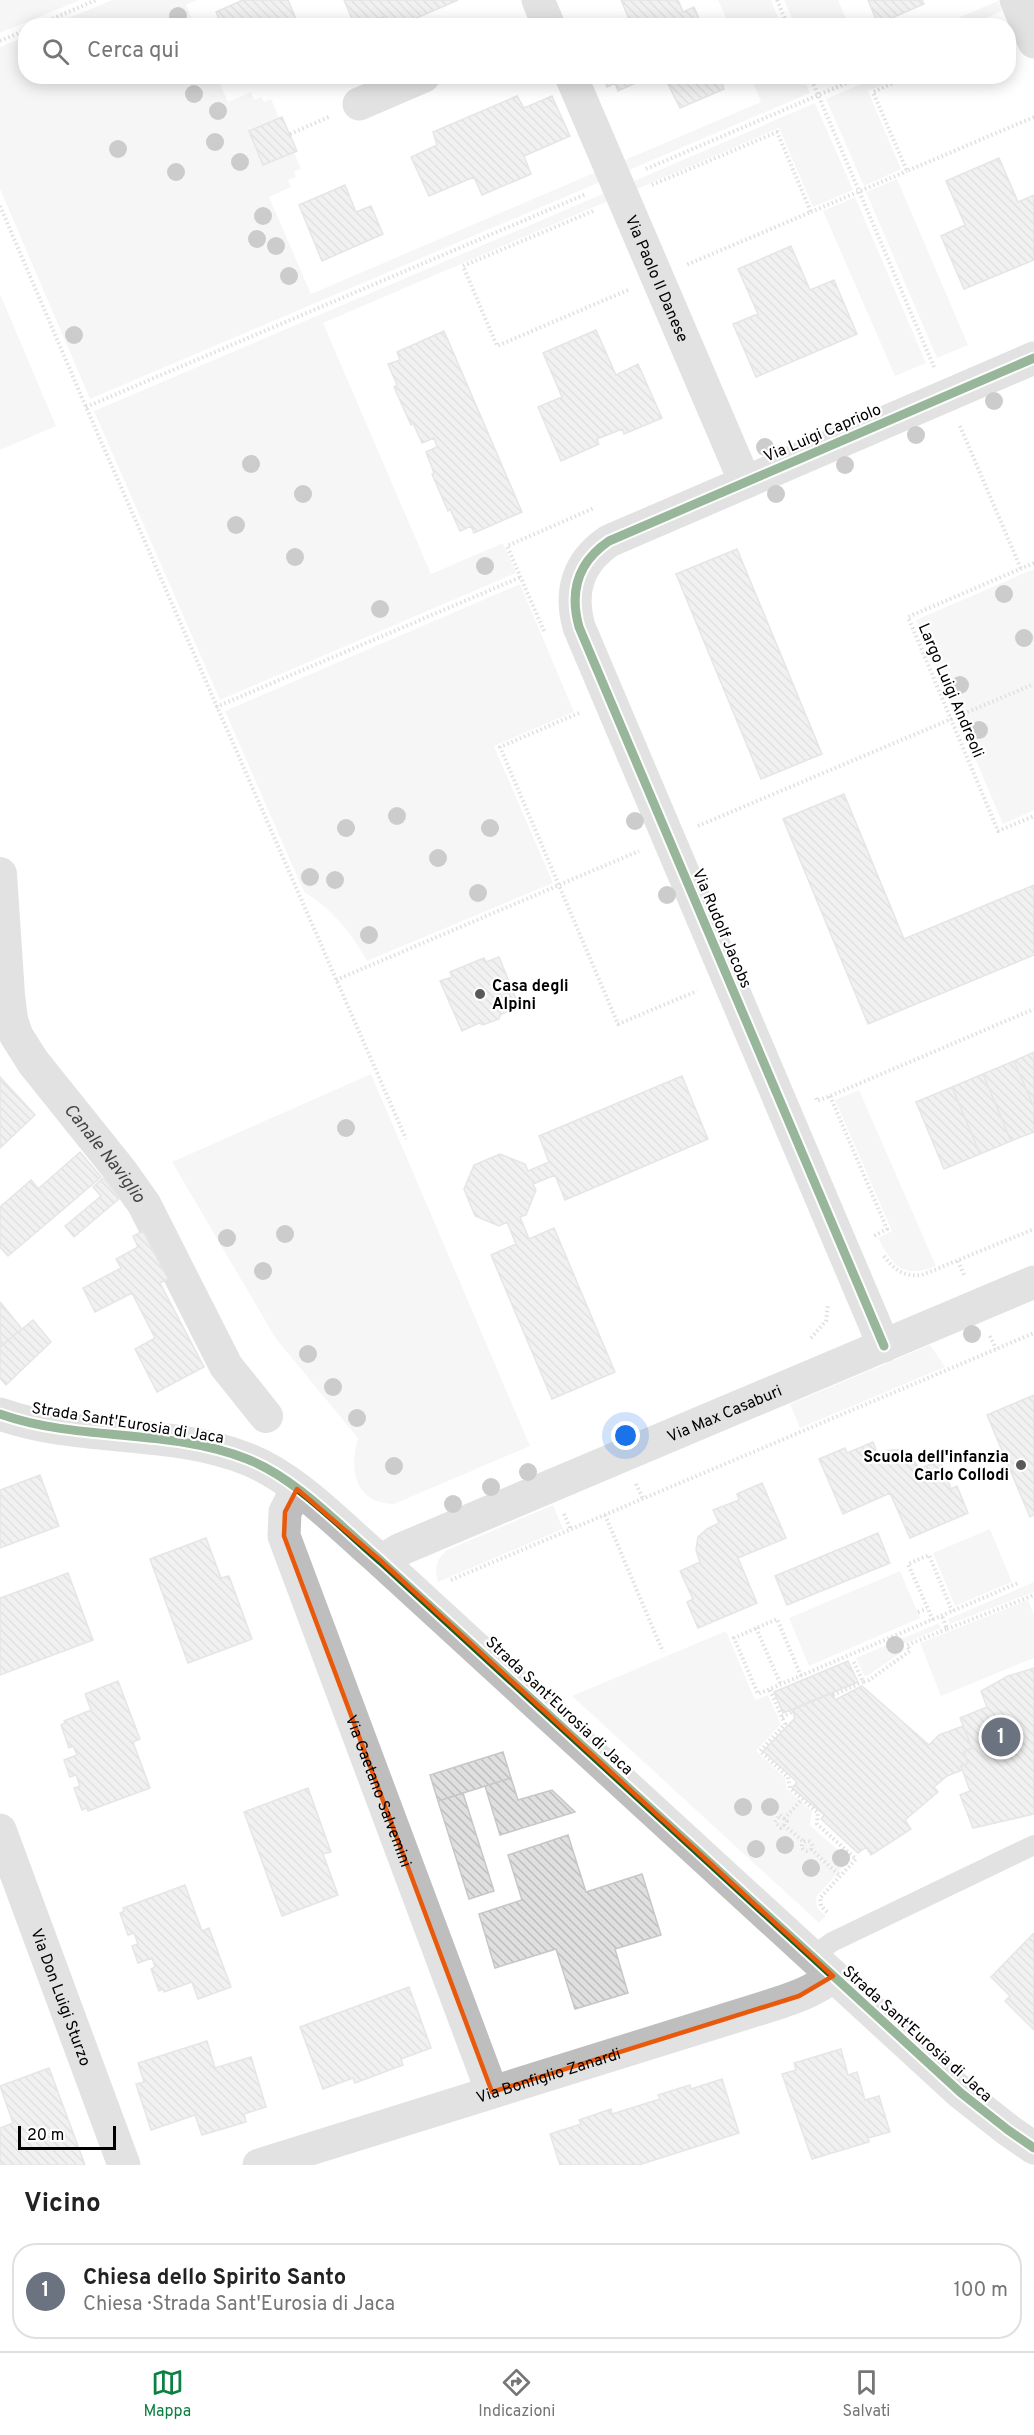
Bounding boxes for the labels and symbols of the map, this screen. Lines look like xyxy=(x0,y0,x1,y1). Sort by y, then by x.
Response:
street label: Via Paolo Il Danese xyxy=(620,212,692,346)
street label: Via Luigi Capriolo xyxy=(761,400,885,468)
street label: Largo Luigi Andreoli xyxy=(913,620,988,761)
street label: Via Rudolf Jacobs xyxy=(687,866,755,992)
place label: Casa degli Alpini xyxy=(492,977,569,1015)
marker: Casa degli Alpini xyxy=(473,987,487,1001)
water label: Canale Naviglio xyxy=(58,1099,150,1208)
street label: Via Max Casaburi xyxy=(664,1382,785,1448)
street label: Strada Sant'Eurosia di Jaca xyxy=(30,1399,225,1449)
your location xyxy=(611,1421,640,1450)
place label: Scuola dell'infanzia Carlo Collodi xyxy=(863,1448,1009,1486)
marker: Scuola dell'infanzia Carlo Collodi xyxy=(1014,1458,1028,1472)
street label: Strada Sant'Eurosia di Jaca xyxy=(481,1633,637,1780)
street label: Via Gaetano Salvemini xyxy=(340,1713,415,1870)
pin: 1 xyxy=(982,1714,1020,1760)
street label: Via Don Luigi Sturzo xyxy=(25,1926,95,2069)
street label: Strada Sant'Eurosia di Jaca xyxy=(838,1962,996,2107)
street label: Via Bonfiglio Zanardi xyxy=(474,2045,624,2109)
scale bar xyxy=(18,2123,116,2150)

